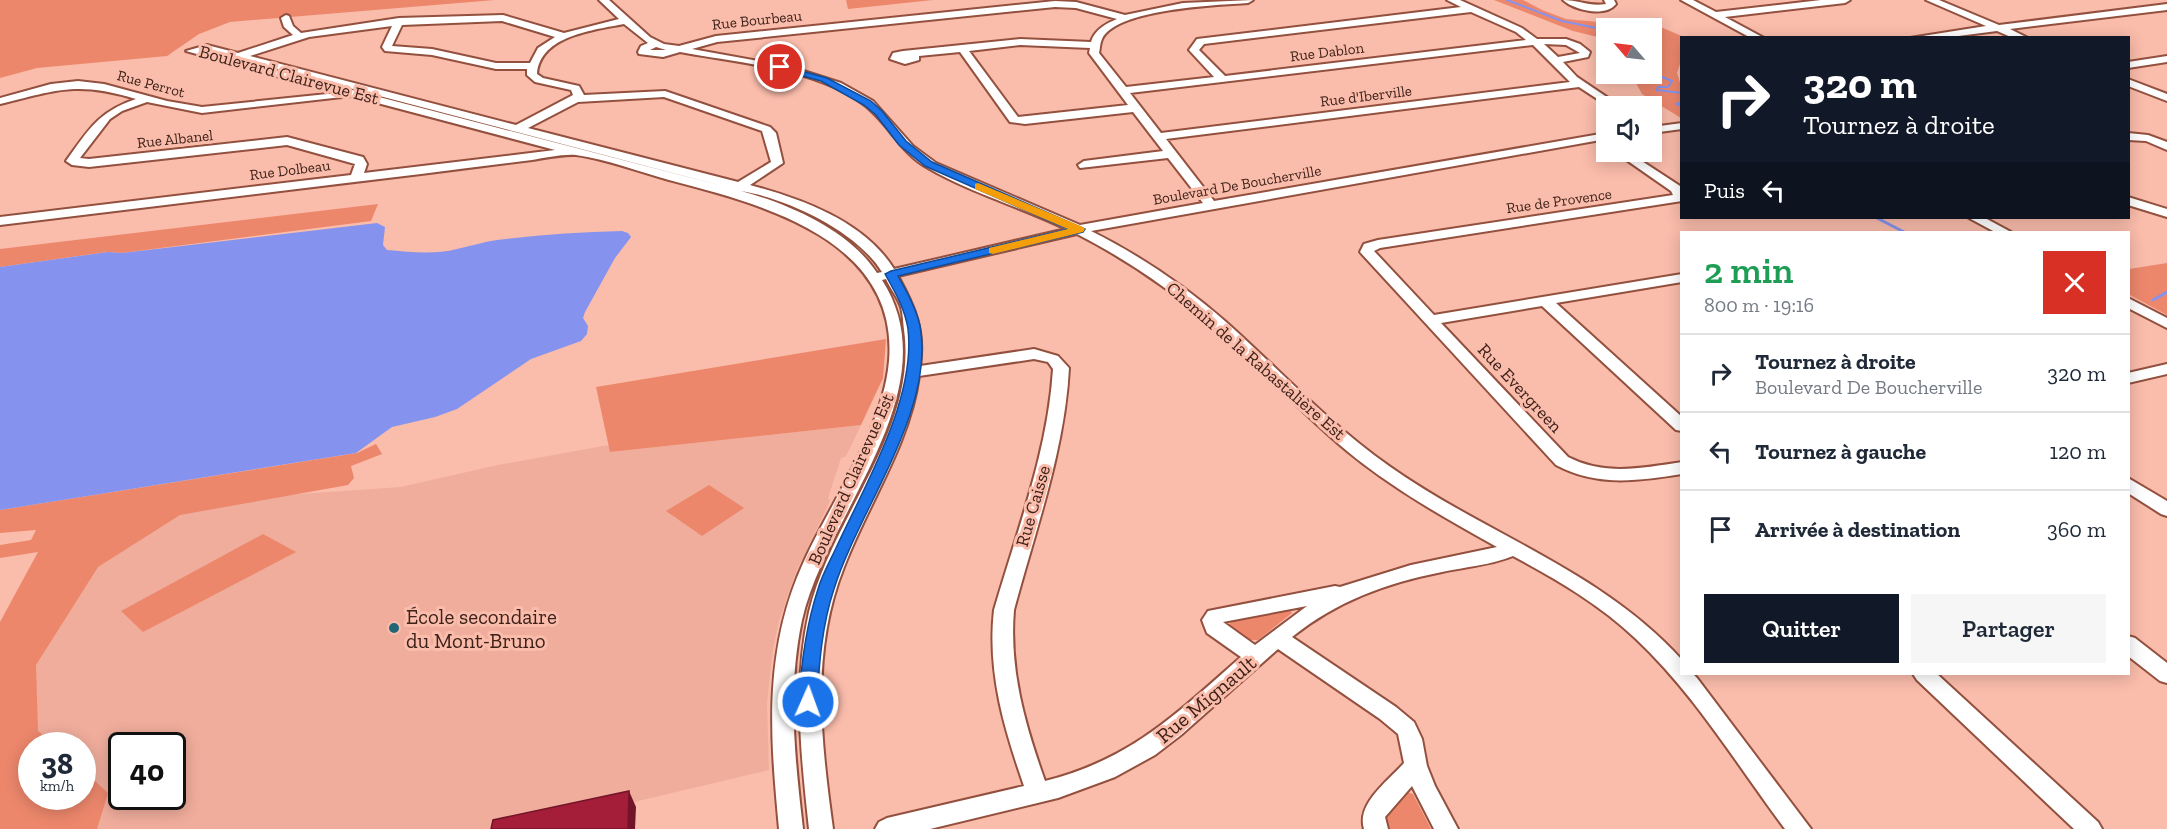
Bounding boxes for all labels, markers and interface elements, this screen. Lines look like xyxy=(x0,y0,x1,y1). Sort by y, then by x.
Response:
street label: Rue Bourbeau xyxy=(711,6,803,34)
north arrow xyxy=(1596,18,1662,84)
map controls xyxy=(1596,18,1662,162)
street label: Rue Dablon xyxy=(1289,38,1365,65)
street label: Boulevard Clairevue Est xyxy=(197,40,382,110)
pin xyxy=(754,41,805,92)
icon: arrive xyxy=(763,50,796,83)
text: 320 m xyxy=(1803,58,1917,109)
icon: right xyxy=(1704,60,1782,138)
street label: Rue Perrot xyxy=(115,66,187,102)
street label: Rue d'Iberville xyxy=(1319,81,1413,111)
button: sound xyxy=(1596,96,1662,162)
text: Tournez à droite xyxy=(1803,109,1995,141)
street label: Rue Albanel xyxy=(136,126,214,152)
street label: Rue Dolbeau xyxy=(249,156,332,184)
street label: Boulevard De Boucherville xyxy=(1151,161,1323,209)
icon: left xyxy=(1757,174,1790,207)
text: Puis xyxy=(1704,177,1745,204)
street label: Rue de Provence xyxy=(1505,185,1613,217)
text: 2 min xyxy=(1704,249,1793,292)
button: close xyxy=(2043,251,2106,314)
street label: Chemin de la Rabastalière Est xyxy=(1162,277,1350,445)
text: 800 m · 19:16 xyxy=(1704,293,1814,317)
street label: Rue Evergreen xyxy=(1473,339,1567,438)
text: Tournez à droite xyxy=(1755,348,1916,375)
icon: right xyxy=(1704,357,1737,390)
text: 320 m xyxy=(2047,360,2106,387)
text: Boulevard De Boucherville xyxy=(1755,375,1982,399)
street label: Boulevard Clairevue Est xyxy=(803,390,899,568)
icon: left xyxy=(1704,435,1737,468)
text: Tournez à gauche xyxy=(1755,438,1926,465)
text: 120 m xyxy=(2050,438,2106,465)
street label: Rue Caisse xyxy=(1011,463,1055,549)
icon: arrive xyxy=(1704,513,1737,546)
text: Arrivée à destination xyxy=(1755,516,1960,543)
text: 360 m xyxy=(2047,516,2106,543)
button: Quitter xyxy=(1704,594,1899,663)
button: Partager xyxy=(1911,594,2106,663)
place label: École secondaire du Mont-Bruno xyxy=(406,604,557,653)
marker: École secondaire du Mont-Bruno xyxy=(387,621,401,635)
street label: Rue Mignault xyxy=(1151,650,1261,748)
position arrow xyxy=(776,670,840,734)
speed limit sign: 40 xyxy=(108,732,186,810)
text: 38 xyxy=(41,746,73,782)
text: km/h xyxy=(40,777,74,795)

